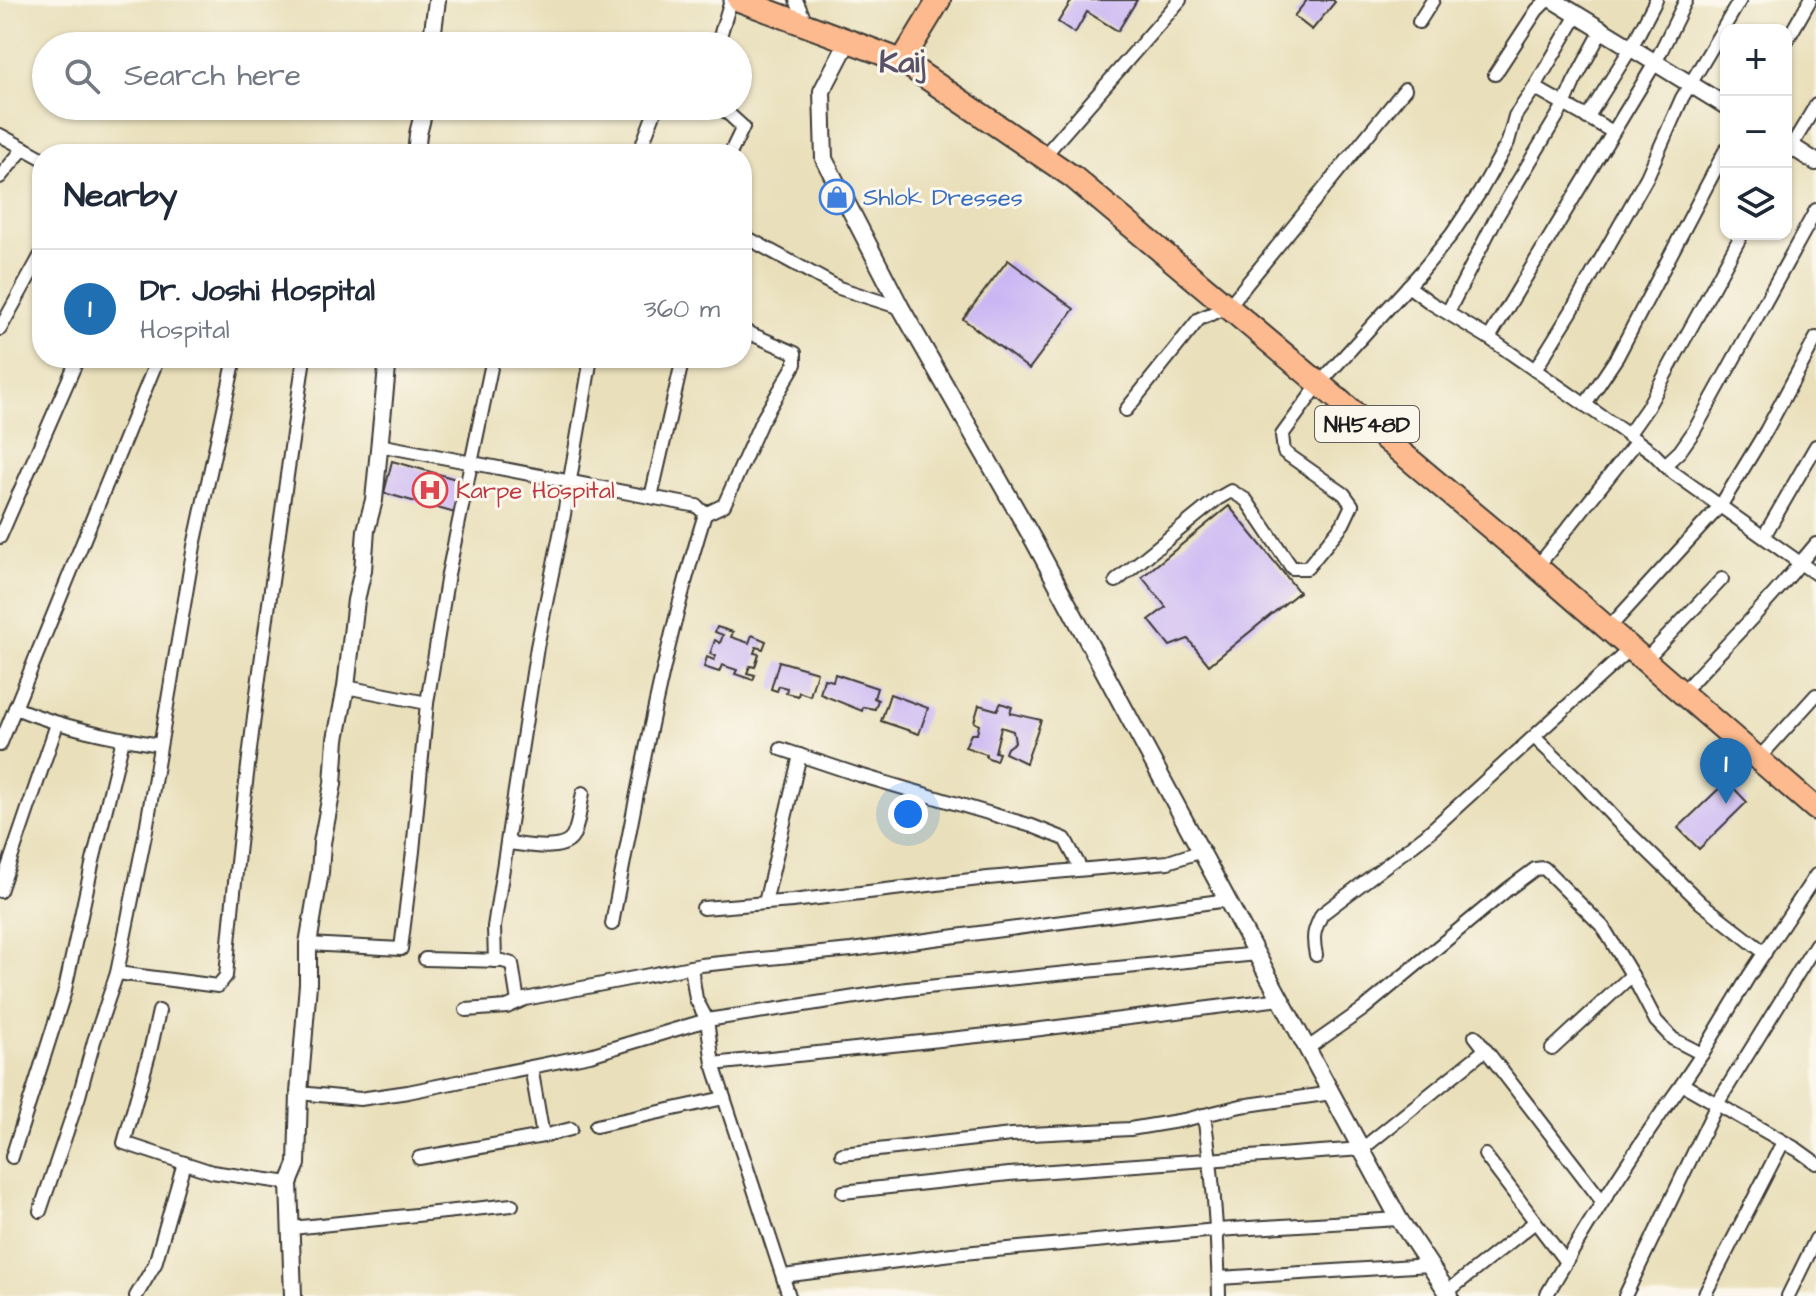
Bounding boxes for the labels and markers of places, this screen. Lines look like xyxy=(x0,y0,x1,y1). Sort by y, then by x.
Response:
shop icon: Shlok Dresses xyxy=(818,178,856,216)
place label: Shlok Dresses xyxy=(863,181,1023,215)
hospital icon: Karpe Hospital xyxy=(411,471,449,509)
place label: Karpe Hospital xyxy=(456,474,615,508)
pin: 1 xyxy=(1700,738,1752,804)

